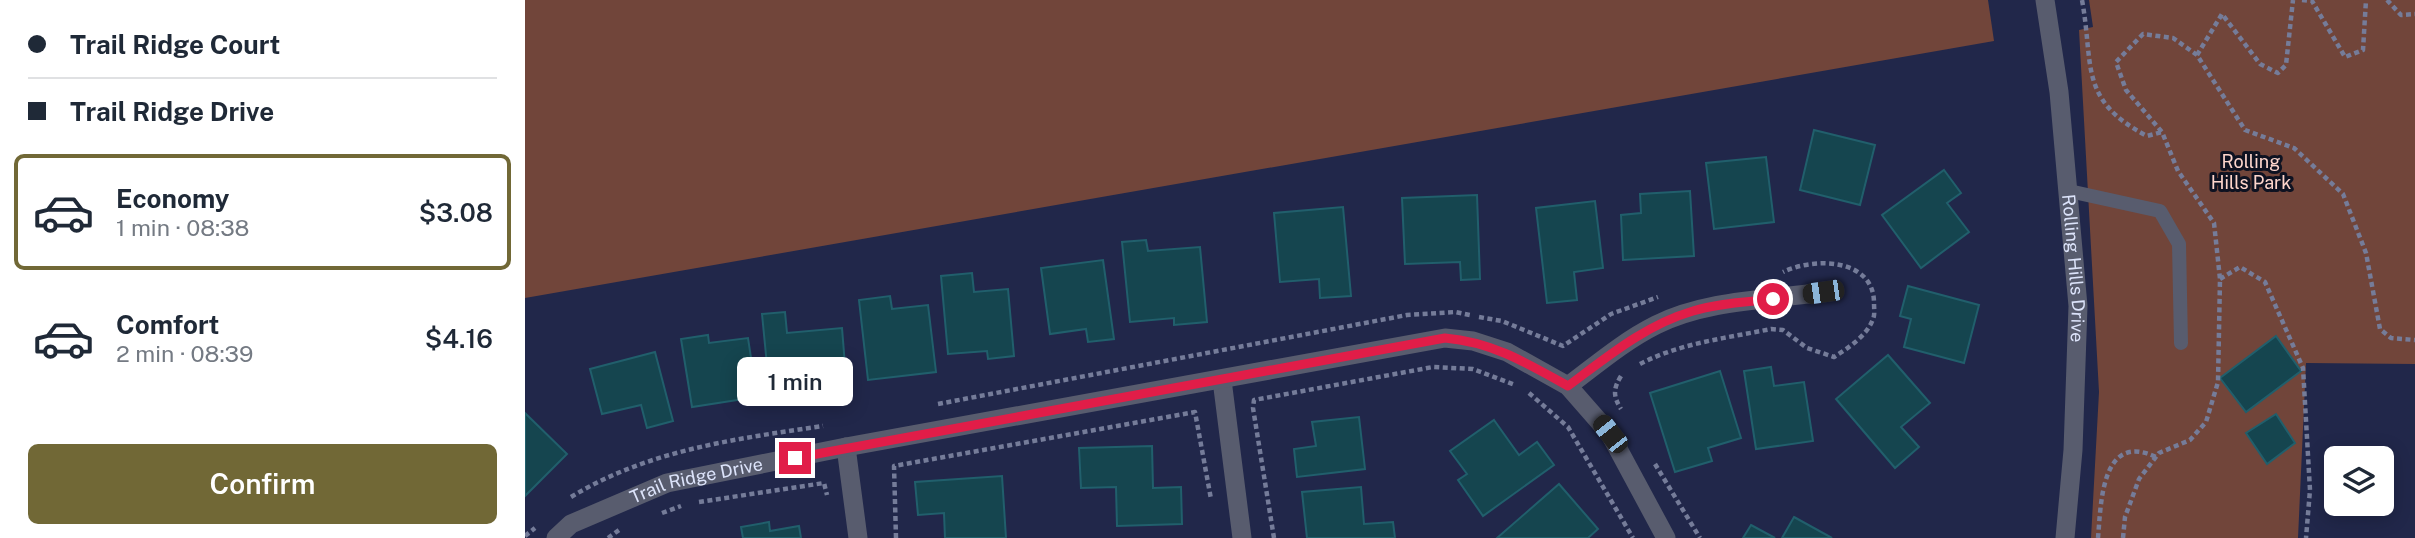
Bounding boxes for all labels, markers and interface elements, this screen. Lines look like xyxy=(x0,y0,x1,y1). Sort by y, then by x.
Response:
text: Trail Ridge Court xyxy=(70,29,280,60)
text: Trail Ridge Drive xyxy=(70,96,274,127)
park label: Rolling Hills Park xyxy=(2211,151,2291,193)
icon: car xyxy=(32,181,95,244)
text: Economy xyxy=(116,183,229,214)
street label: Rolling Hills Drive xyxy=(2058,193,2089,343)
text: $3.08 xyxy=(419,197,493,228)
text: 1 min · 08:38 xyxy=(116,214,250,241)
car xyxy=(1801,279,1846,305)
route start xyxy=(1757,283,1789,315)
icon: car xyxy=(32,307,95,370)
text: Comfort xyxy=(116,309,219,340)
text: $4.16 xyxy=(425,323,493,354)
text: 2 min · 08:39 xyxy=(116,340,253,367)
callout: 1 min xyxy=(737,356,853,406)
text: 1 min xyxy=(768,368,822,395)
car xyxy=(1589,411,1632,457)
route end xyxy=(779,442,811,474)
button: Confirm xyxy=(28,444,497,524)
map controls xyxy=(2324,446,2394,516)
button: layers xyxy=(2324,446,2394,516)
street label: Trail Ridge Drive xyxy=(626,453,765,508)

